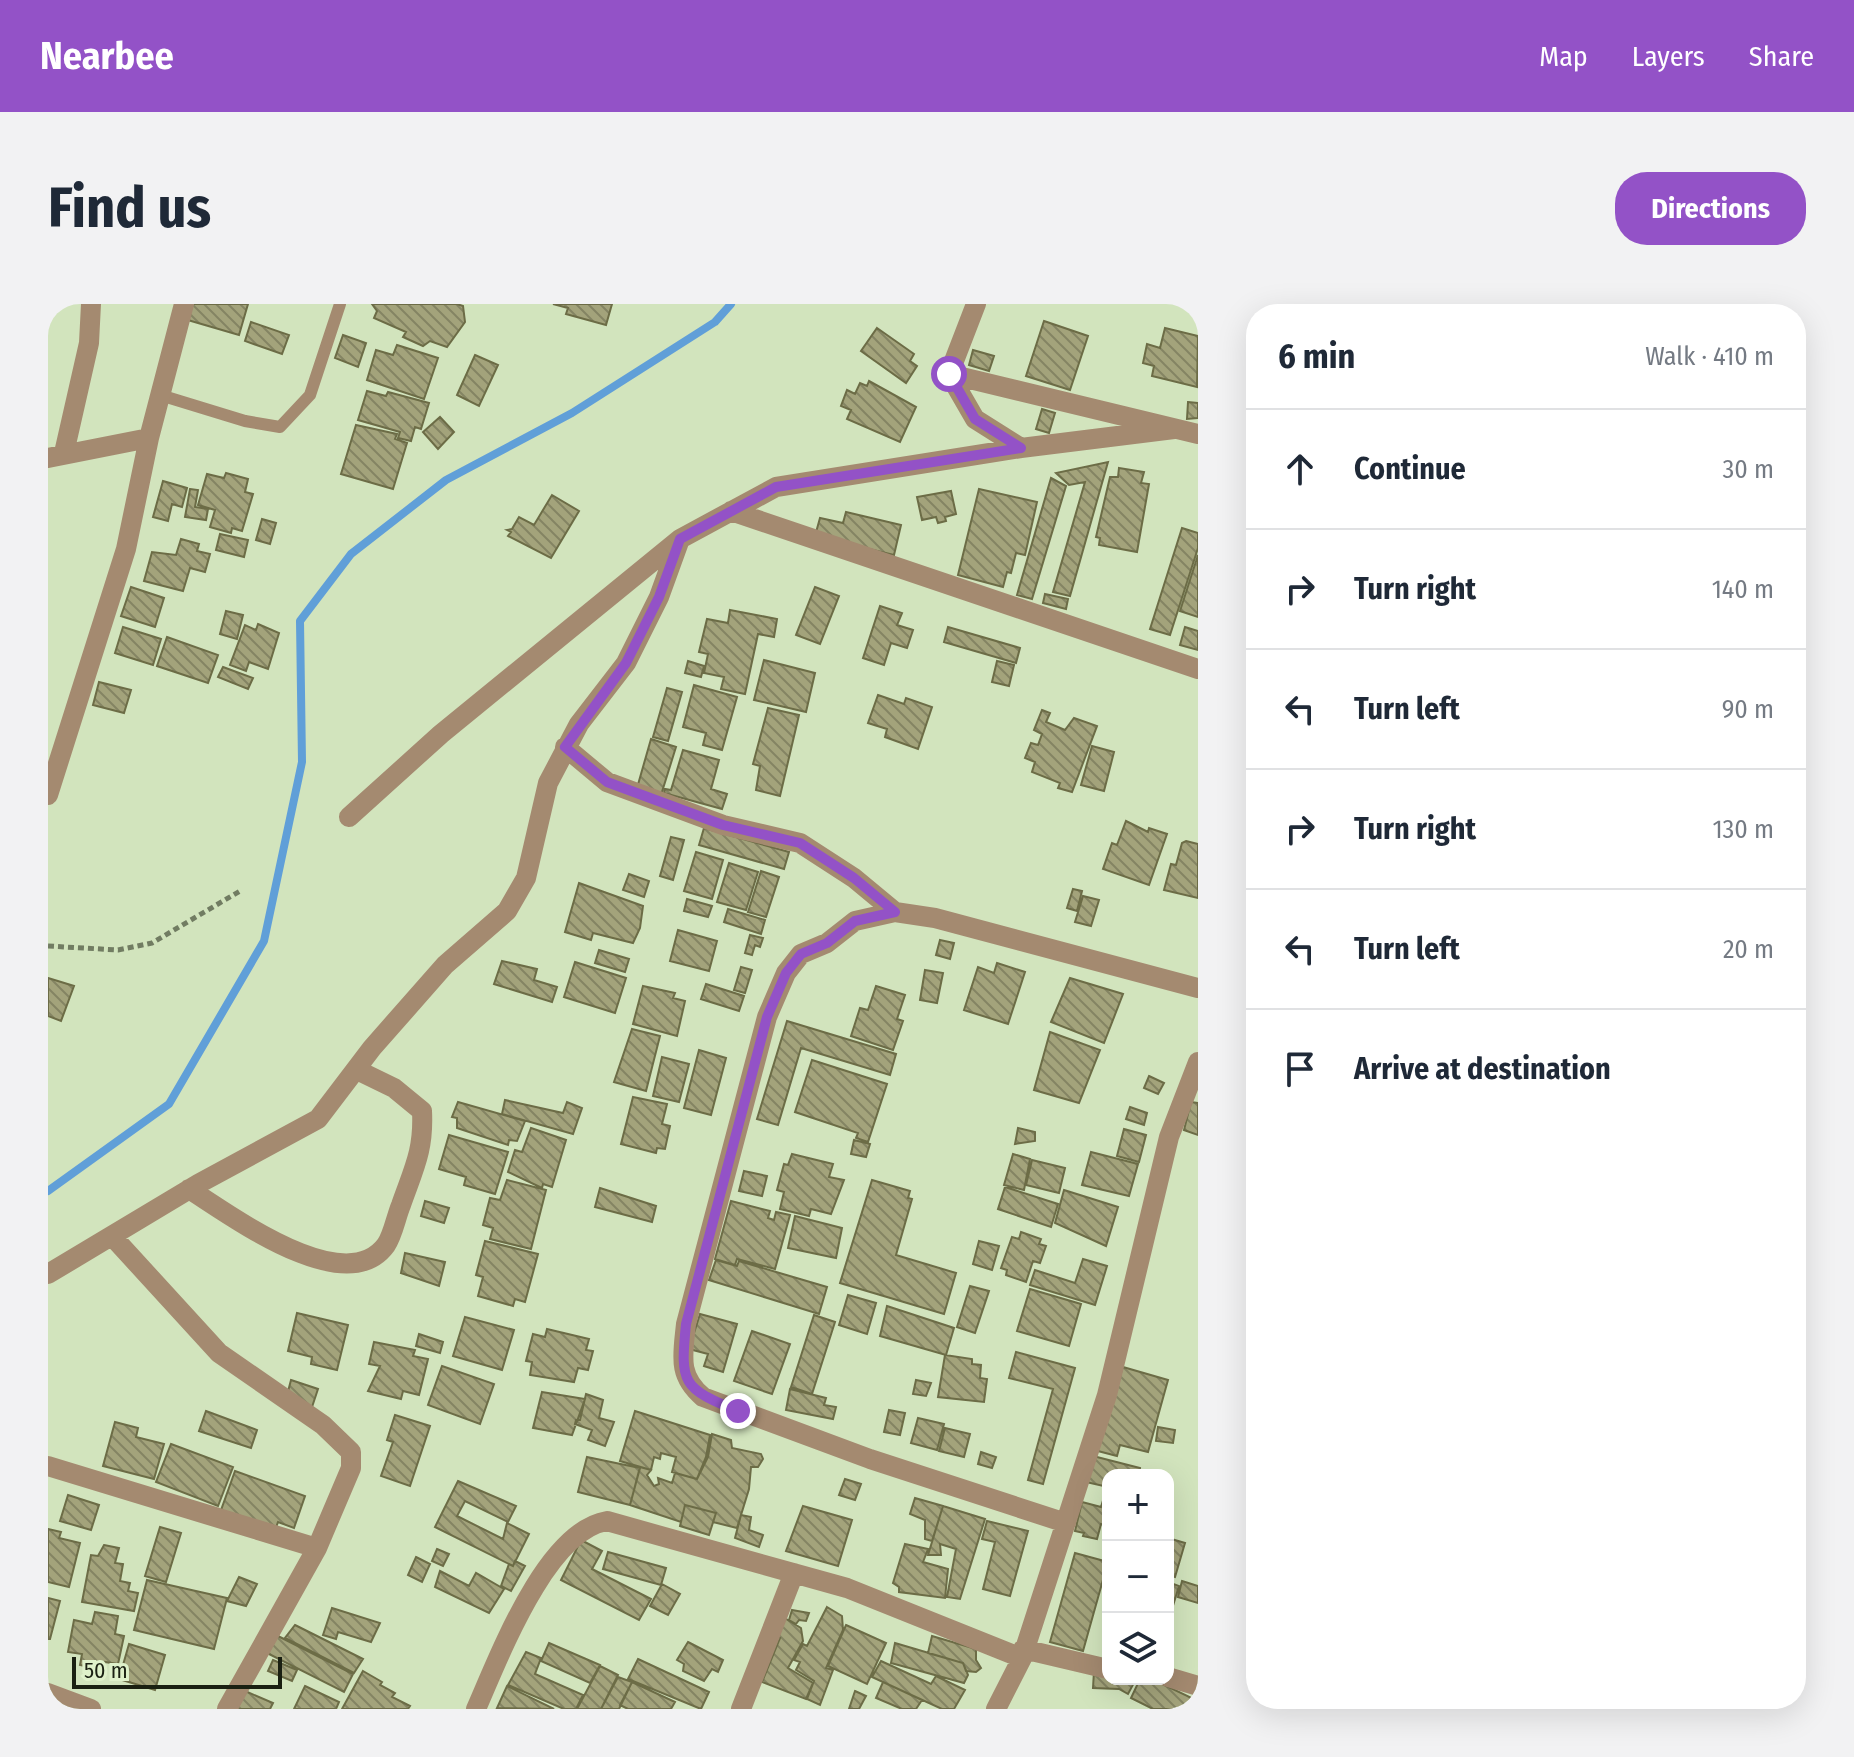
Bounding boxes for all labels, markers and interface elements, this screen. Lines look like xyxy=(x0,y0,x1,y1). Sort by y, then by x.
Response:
text: Nearbee xyxy=(40,33,174,79)
text: Map xyxy=(1539,40,1588,73)
text: Layers xyxy=(1632,40,1705,73)
text: Share xyxy=(1749,40,1814,73)
button: Directions xyxy=(1615,172,1806,245)
text: Find us xyxy=(48,175,211,242)
text: 6 min xyxy=(1278,336,1355,377)
text: Walk · 410 m xyxy=(1645,341,1774,372)
route start xyxy=(931,356,967,392)
icon: ahead xyxy=(1278,447,1322,491)
text: Continue xyxy=(1354,451,1466,487)
text: 30 m xyxy=(1723,454,1774,485)
icon: right xyxy=(1278,567,1322,611)
text: Turn right xyxy=(1354,571,1476,607)
text: 140 m xyxy=(1712,574,1774,605)
icon: left xyxy=(1278,687,1322,731)
text: Turn left xyxy=(1354,691,1460,727)
text: 90 m xyxy=(1722,694,1774,725)
icon: right xyxy=(1278,807,1322,851)
text: Turn right xyxy=(1354,811,1476,847)
text: 130 m xyxy=(1712,814,1774,845)
icon: left xyxy=(1278,927,1322,971)
text: Turn left xyxy=(1354,931,1460,967)
text: 20 m xyxy=(1723,934,1774,965)
icon: arrive xyxy=(1278,1047,1322,1091)
text: Arrive at destination xyxy=(1354,1051,1611,1087)
route end xyxy=(720,1393,756,1429)
map controls xyxy=(1102,1469,1174,1685)
button: + xyxy=(1102,1469,1174,1541)
button: − xyxy=(1102,1541,1174,1613)
button: layers xyxy=(1102,1613,1174,1685)
scale bar xyxy=(72,1653,282,1689)
text: 50 m xyxy=(84,1657,128,1684)

